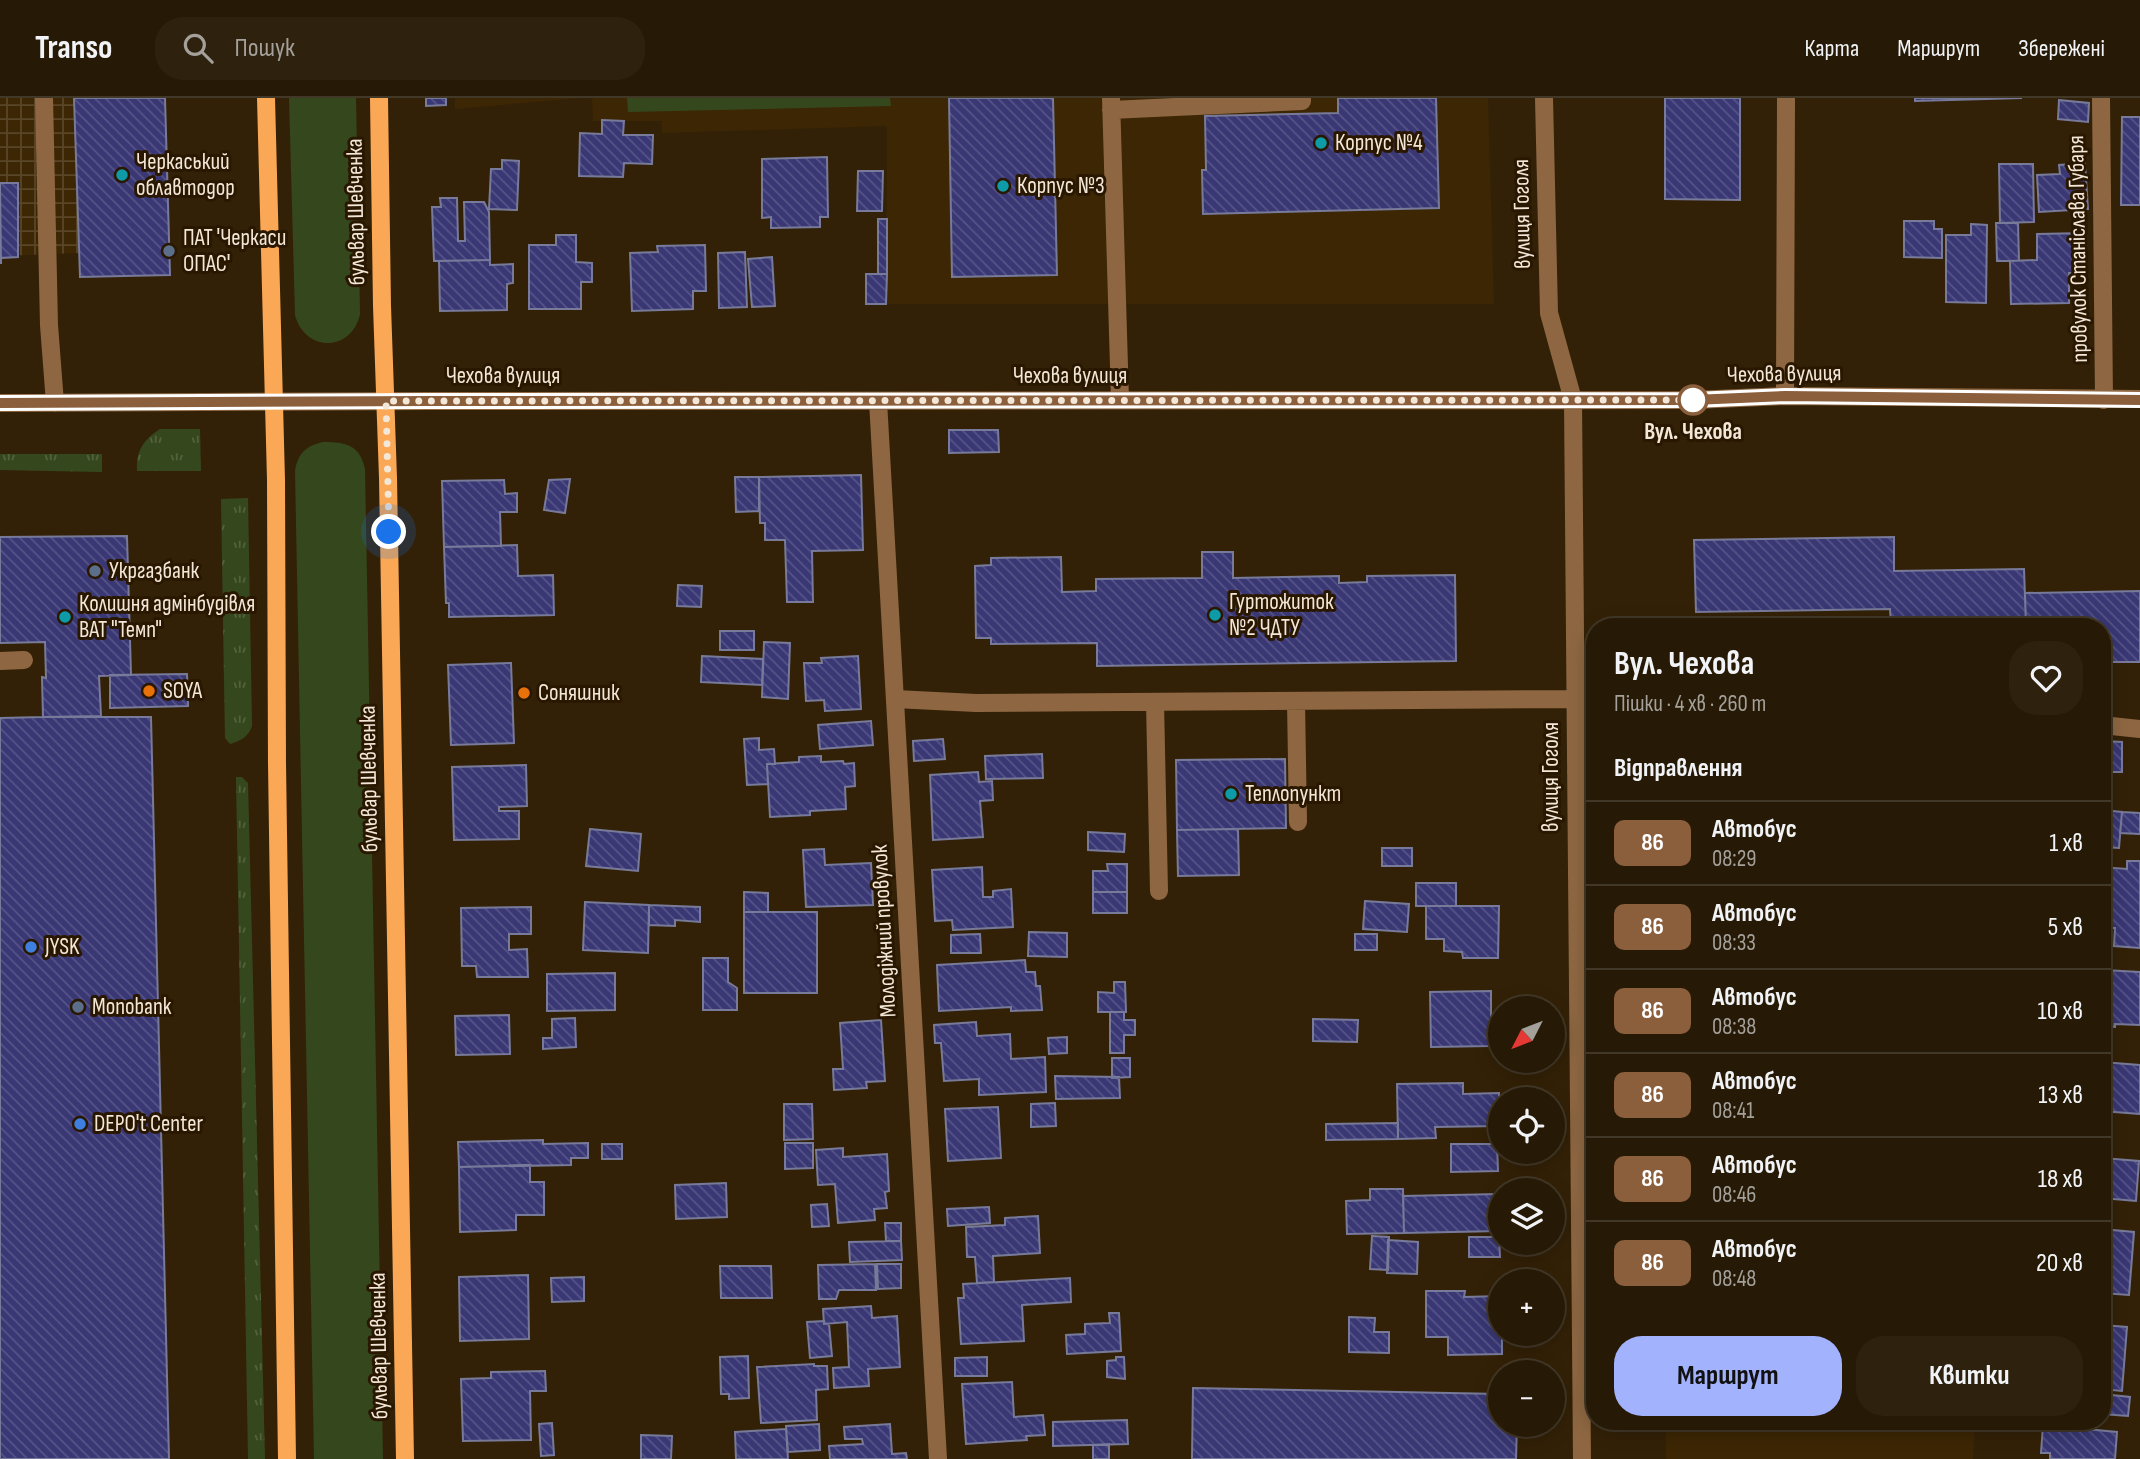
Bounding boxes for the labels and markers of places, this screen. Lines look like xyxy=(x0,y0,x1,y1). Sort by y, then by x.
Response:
place label: Корпус №4 xyxy=(1335,129,1423,157)
marker: Корпус №4 xyxy=(1313,135,1329,151)
place label: Черкаський облавтодор xyxy=(136,148,235,202)
marker: Черкаський облавтодор xyxy=(114,167,130,183)
place label: Корпус №3 xyxy=(1017,172,1105,200)
marker: Корпус №3 xyxy=(995,178,1011,194)
place label: ПАТ 'Черкаси ОПАС' xyxy=(183,224,286,278)
marker: ПАТ 'Черкаси ОПАС' xyxy=(161,243,177,259)
marker: Вул. Чехова xyxy=(1678,385,1708,415)
place label: Вул. Чехова xyxy=(1644,418,1742,446)
place label: Укргазбанк xyxy=(109,557,200,585)
marker: Укргазбанк xyxy=(87,563,103,579)
place label: Гуртожиток №2 ЧДТУ xyxy=(1229,588,1334,642)
place label: Колишня адмінбудівля ВАТ "Темп" xyxy=(79,590,255,644)
marker: Гуртожиток №2 ЧДТУ xyxy=(1207,607,1223,623)
marker: Колишня адмінбудівля ВАТ "Темп" xyxy=(57,609,73,625)
place label: SOYA xyxy=(163,677,202,705)
place label: Соняшник xyxy=(538,679,620,707)
marker: SOYA xyxy=(141,683,157,699)
marker: Соняшник xyxy=(516,685,532,701)
place label: Теплопункт xyxy=(1245,780,1341,808)
marker: Теплопункт xyxy=(1223,786,1239,802)
place label: JYSK xyxy=(44,933,80,961)
marker: JYSK xyxy=(23,939,39,955)
place label: Monobank xyxy=(92,993,172,1021)
marker: Monobank xyxy=(70,999,86,1015)
place label: DEPO't Center xyxy=(94,1110,203,1138)
marker: DEPO't Center xyxy=(72,1116,88,1132)

